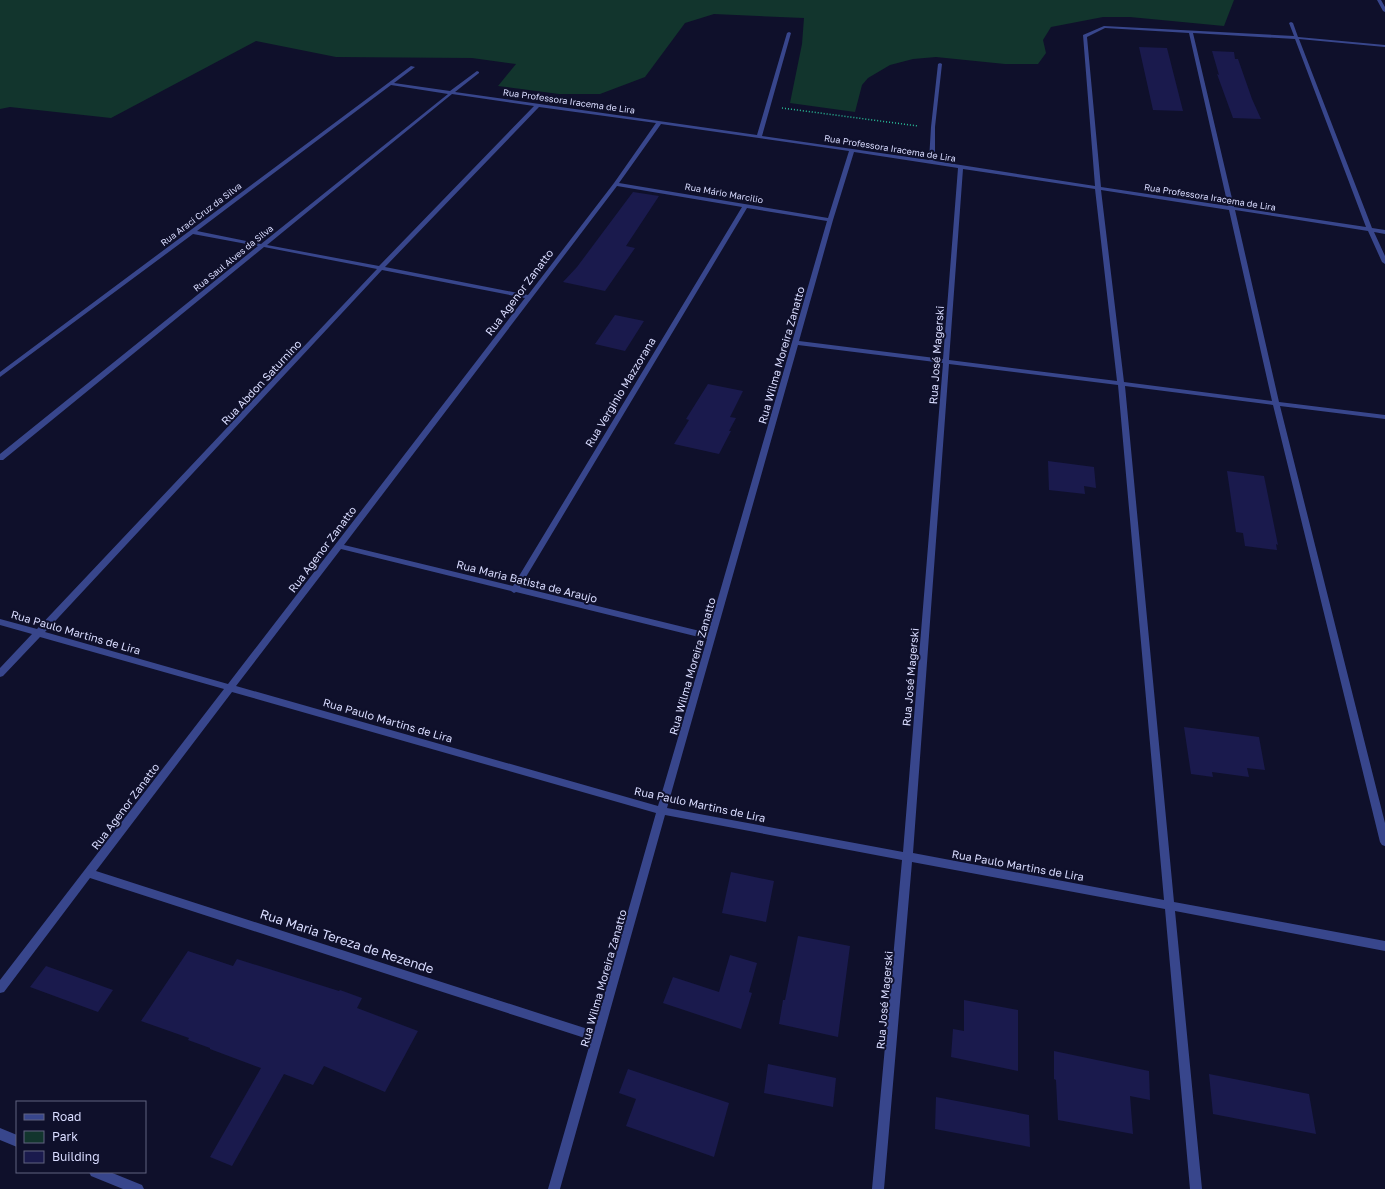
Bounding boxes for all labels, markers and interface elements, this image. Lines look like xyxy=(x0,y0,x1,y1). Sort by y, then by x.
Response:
street label: Rua Professora Iracema de Lira xyxy=(502,86,636,116)
street label: Rua Professora Iracema de Lira xyxy=(823,132,957,164)
street label: Rua Araci Cruz da Silva xyxy=(158,180,244,248)
street label: Rua Mário Marcilio xyxy=(684,181,764,205)
street label: Rua Professora Iracema de Lira xyxy=(1143,181,1277,213)
street label: Rua Saul Alves da Silva xyxy=(191,222,275,294)
street label: Rua Agenor Zanatto xyxy=(482,246,556,338)
street label: Rua Wilma Moreira Zanatto xyxy=(755,284,807,425)
street label: Rua José Magerski xyxy=(926,305,946,405)
street label: Rua Verginio Mazzorana xyxy=(582,335,658,449)
street label: Rua Abdon Saturnino xyxy=(218,337,304,427)
street label: Rua Agenor Zanatto xyxy=(285,503,359,595)
street label: Rua Maria Batista de Araujo xyxy=(455,557,599,605)
street label: Rua Wilma Moreira Zanatto xyxy=(666,595,718,736)
street label: Rua Paulo Martins de Lira xyxy=(10,607,142,657)
street label: Rua José Magerski xyxy=(899,627,921,727)
street label: Rua Paulo Martins de Lira xyxy=(322,695,454,745)
street label: Rua Agenor Zanatto xyxy=(88,760,162,852)
street label: Rua Paulo Martins de Lira xyxy=(633,784,767,824)
street label: Rua Paulo Martins de Lira xyxy=(951,847,1085,883)
street label: Rua Maria Tereza de Rezende xyxy=(258,905,436,977)
street label: Rua Wilma Moreira Zanatto xyxy=(577,907,629,1048)
street label: Rua José Magerski xyxy=(873,950,895,1050)
legend xyxy=(16,1101,146,1173)
text: Road xyxy=(52,1109,81,1124)
text: Park xyxy=(52,1129,78,1144)
text: Building xyxy=(52,1149,100,1164)

